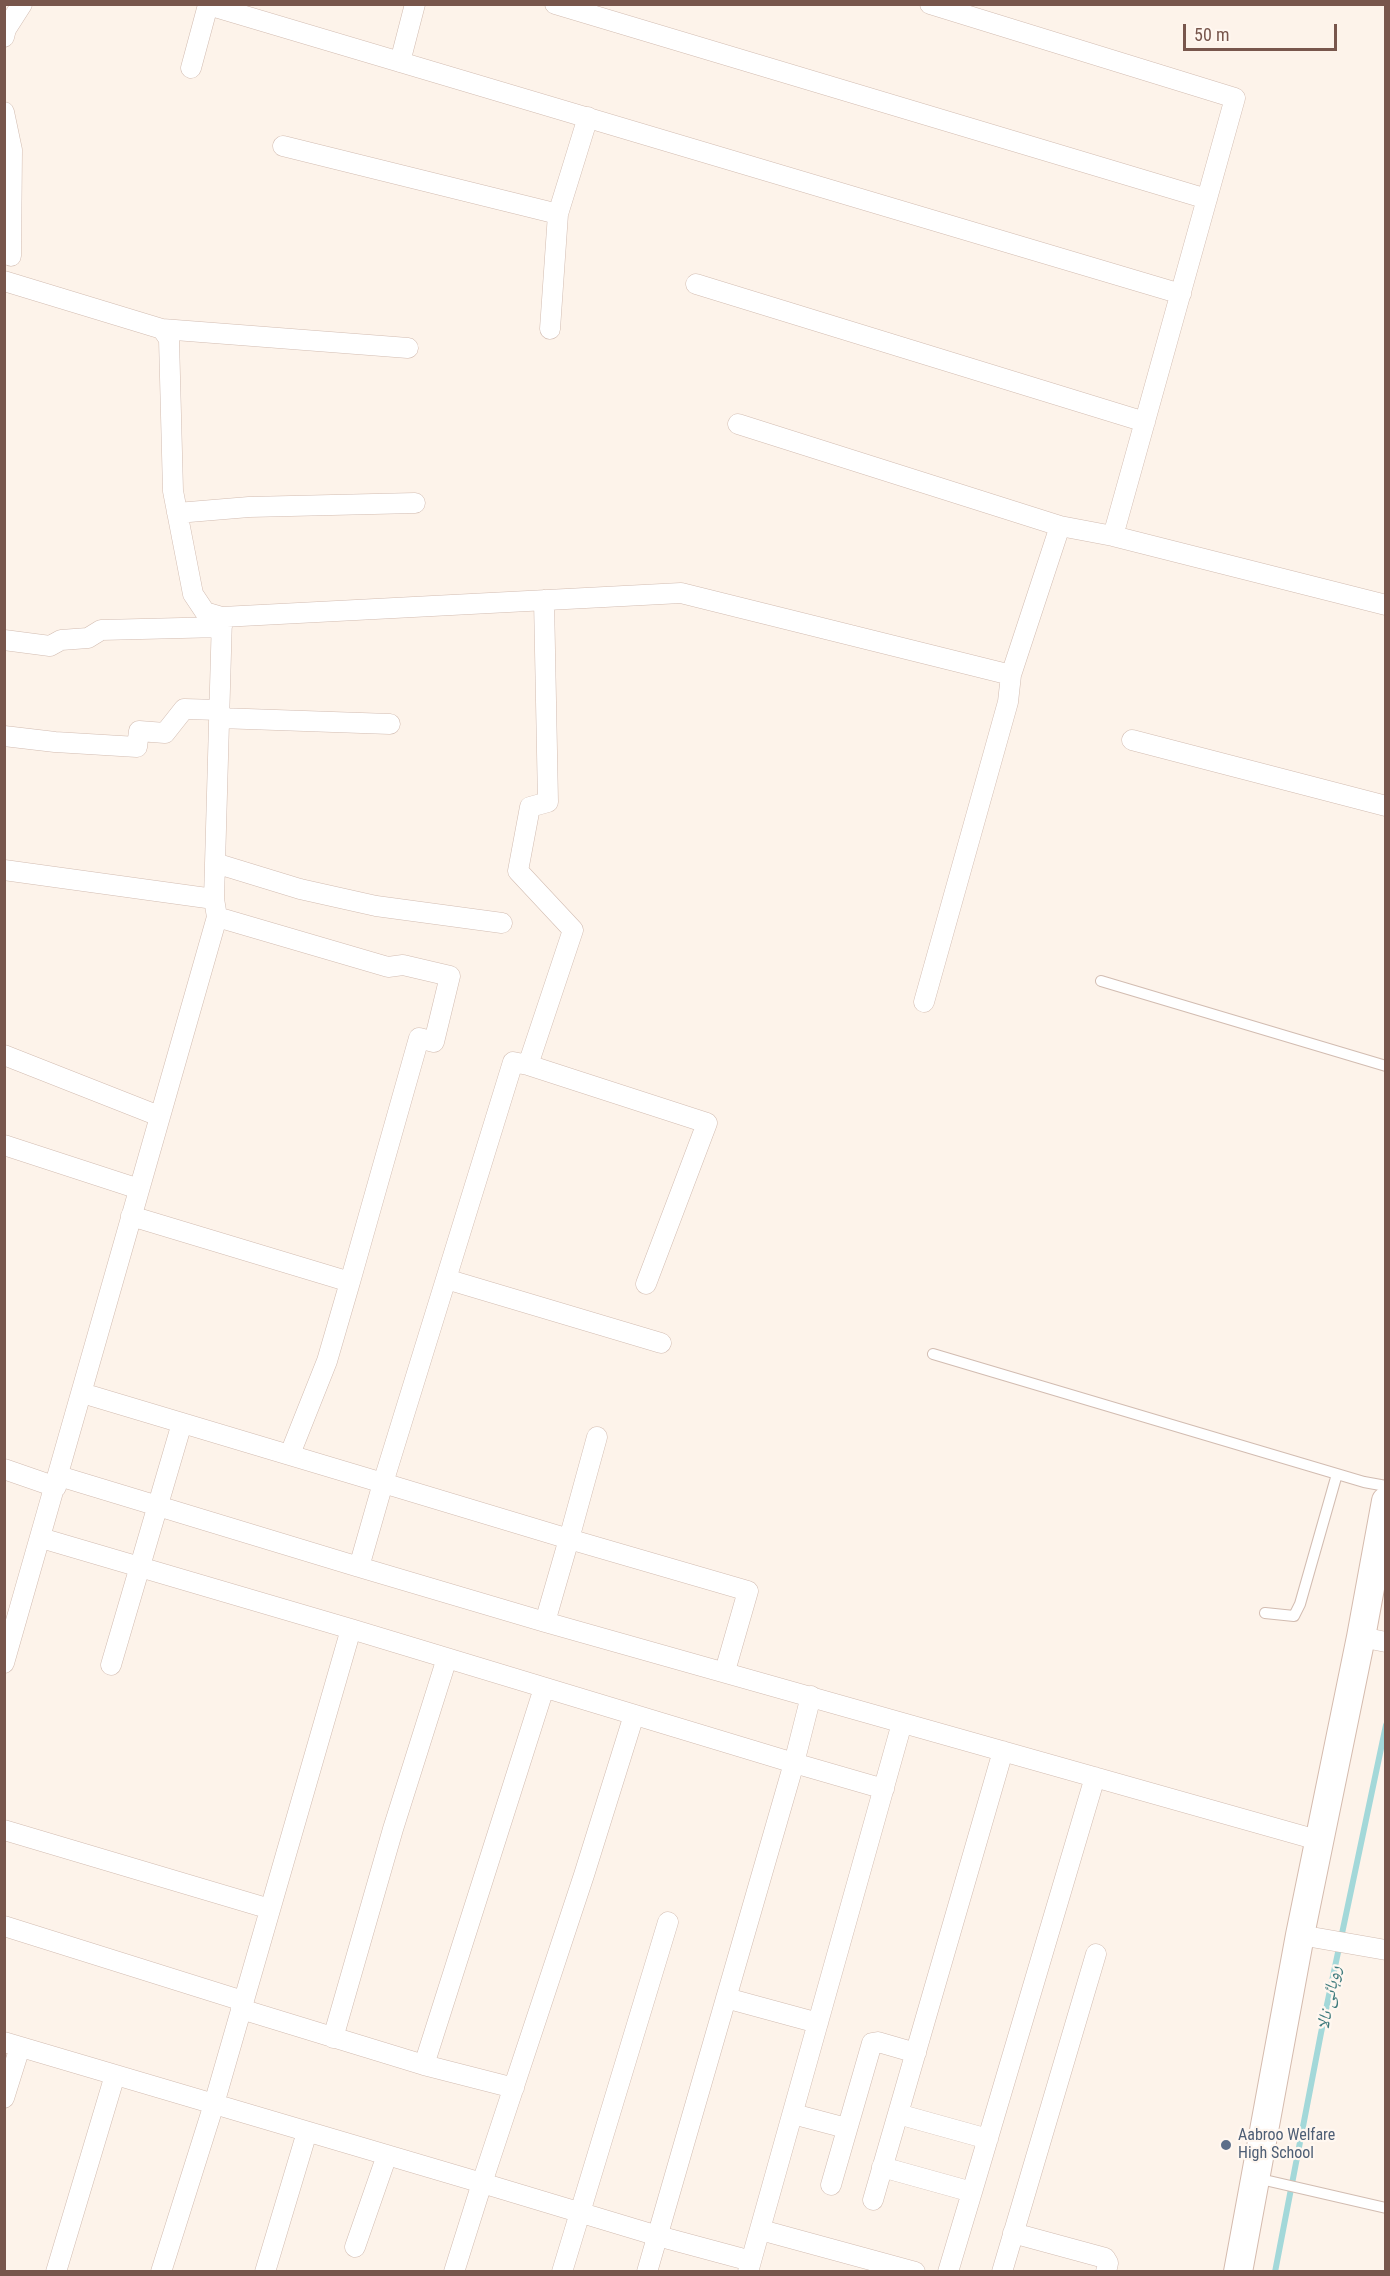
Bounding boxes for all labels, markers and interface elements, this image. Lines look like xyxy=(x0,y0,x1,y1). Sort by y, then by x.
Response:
scale bar xyxy=(1186,12,1340,50)
text: 50 m xyxy=(1194,24,1229,45)
water label: روہائی نالا xyxy=(1313,1964,1347,2032)
place label: Aabroo Welfare High School xyxy=(1238,2126,1335,2164)
marker: Aabroo Welfare High School xyxy=(1219,2138,1233,2152)

